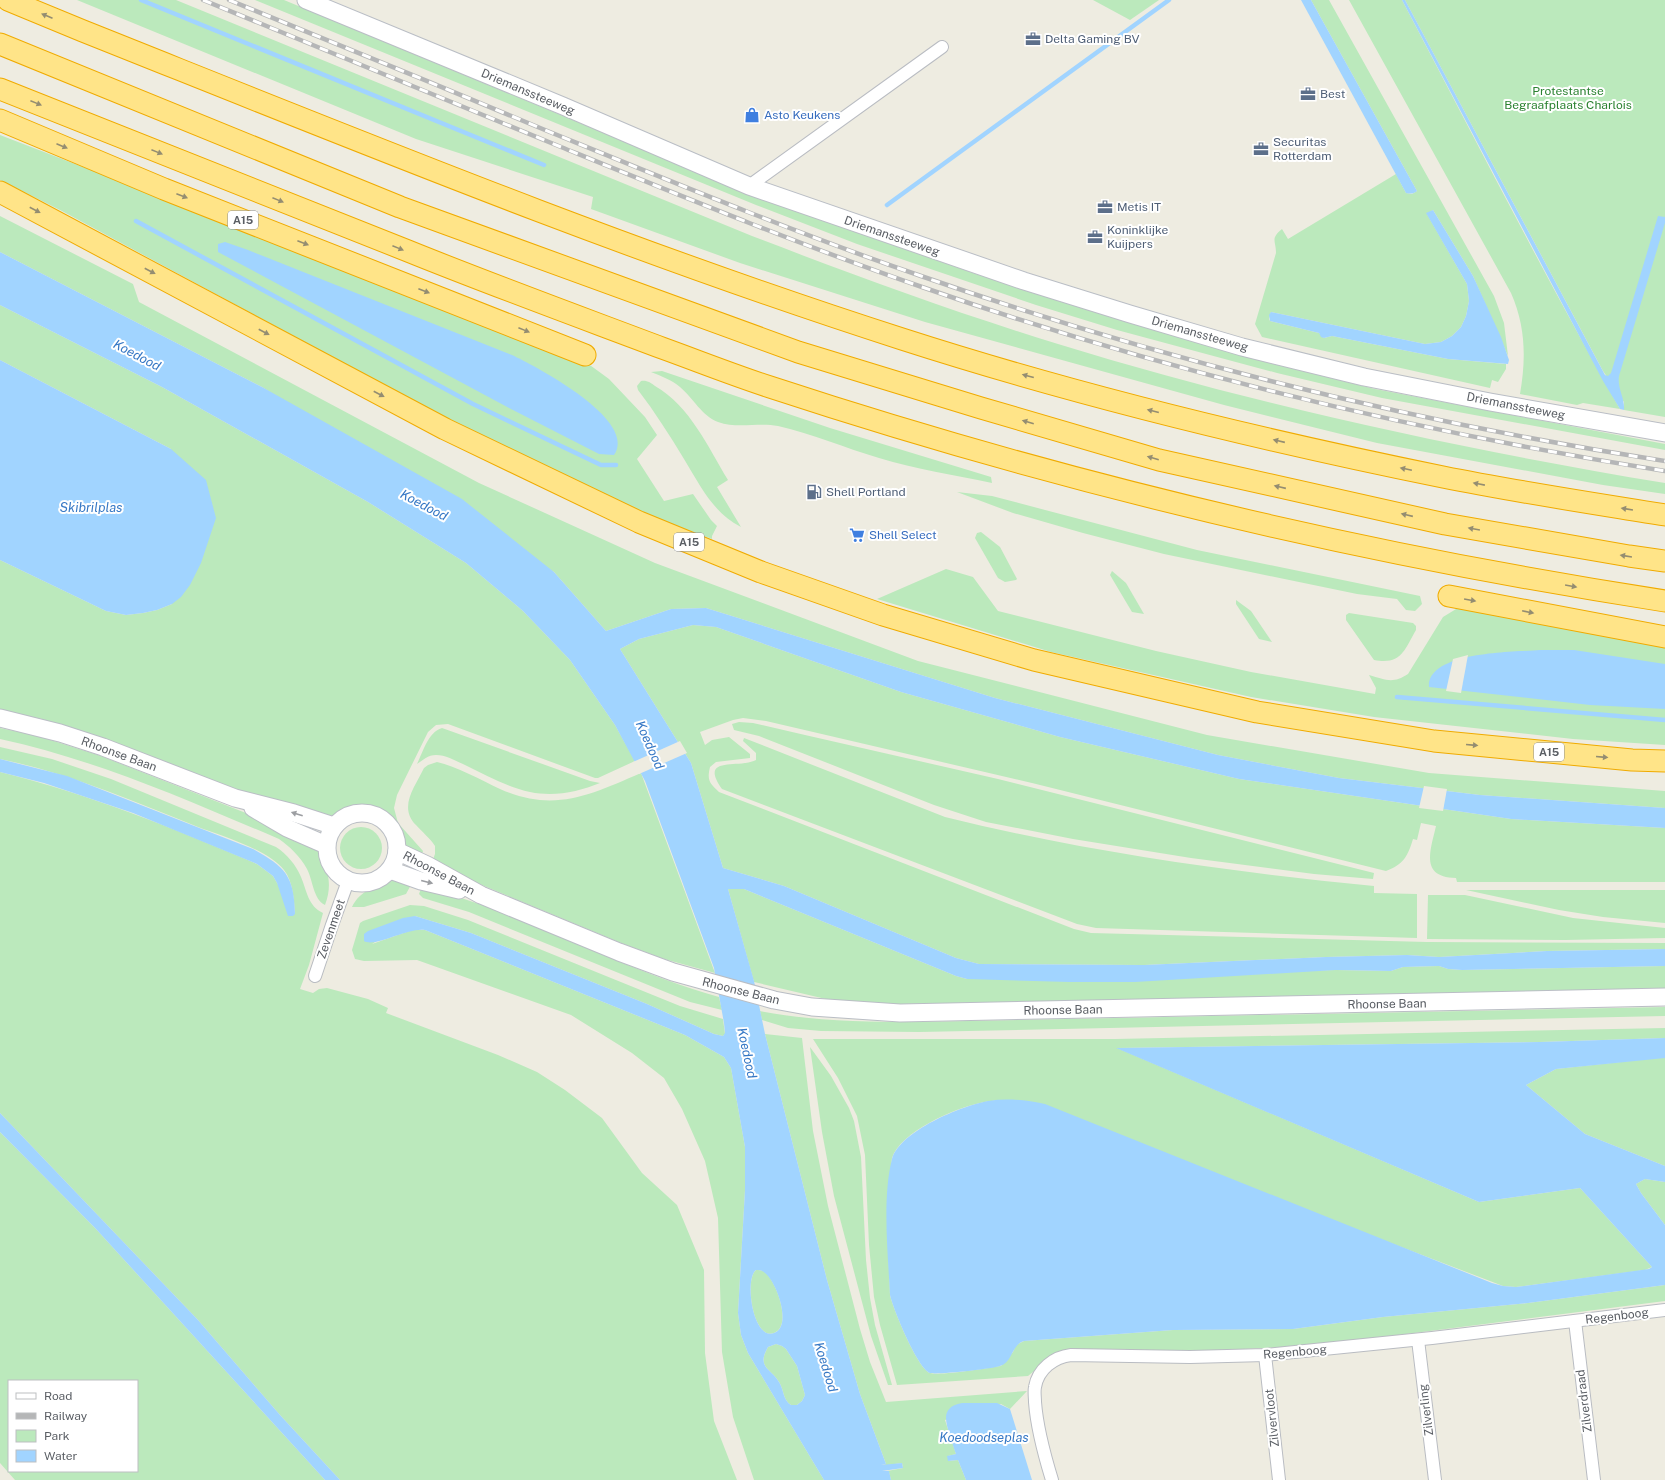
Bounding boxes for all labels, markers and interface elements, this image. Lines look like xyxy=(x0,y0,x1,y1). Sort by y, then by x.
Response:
one-way arrow xyxy=(41,13,52,19)
office icon: Delta Gaming BV xyxy=(1024,30,1042,48)
place label: Delta Gaming BV xyxy=(1045,32,1140,46)
street label: Driemanssteeweg xyxy=(479,66,577,118)
park label: Protestantse Begraafplaats Charlois xyxy=(1504,84,1632,112)
office icon: Best xyxy=(1299,85,1317,103)
place label: Best xyxy=(1320,87,1346,101)
one-way arrow xyxy=(31,101,43,107)
shop icon: Asto Keukens xyxy=(743,106,761,124)
place label: Asto Keukens xyxy=(764,108,840,122)
place label: Securitas Rotterdam xyxy=(1273,135,1332,163)
office icon: Securitas Rotterdam xyxy=(1252,140,1270,158)
one-way arrow xyxy=(56,143,67,149)
one-way arrow xyxy=(151,149,162,155)
one-way arrow xyxy=(176,193,188,199)
one-way arrow xyxy=(272,197,284,203)
office icon: Metis IT xyxy=(1096,198,1114,216)
place label: Metis IT xyxy=(1117,200,1161,214)
one-way arrow xyxy=(29,207,40,213)
road number: A15 xyxy=(228,211,258,229)
street label: Driemanssteeweg xyxy=(842,213,942,259)
place label: Koninklijke Kuijpers xyxy=(1107,223,1168,251)
office icon: Koninklijke Kuijpers xyxy=(1086,228,1104,246)
one-way arrow xyxy=(297,241,309,247)
one-way arrow xyxy=(393,245,405,251)
one-way arrow xyxy=(144,267,155,274)
one-way arrow xyxy=(418,288,430,294)
street label: Driemanssteeweg xyxy=(1150,313,1250,355)
one-way arrow xyxy=(519,328,531,334)
one-way arrow xyxy=(258,329,270,335)
water label: Koedood xyxy=(111,336,164,374)
one-way arrow xyxy=(1021,373,1034,379)
one-way arrow xyxy=(373,390,385,397)
street label: Driemanssteeweg xyxy=(1466,390,1566,422)
one-way arrow xyxy=(1147,408,1159,414)
one-way arrow xyxy=(1022,419,1034,425)
one-way arrow xyxy=(1273,438,1286,444)
one-way arrow xyxy=(1147,455,1159,461)
one-way arrow xyxy=(1400,466,1413,472)
one-way arrow xyxy=(1473,481,1485,487)
fuel station icon: Shell Portland xyxy=(805,483,823,501)
one-way arrow xyxy=(1274,483,1286,489)
place label: Shell Portland xyxy=(826,485,906,499)
water label: Koedood xyxy=(398,486,451,524)
water label: Skibrilplas xyxy=(60,500,122,515)
one-way arrow xyxy=(1620,506,1633,512)
one-way arrow xyxy=(1401,512,1413,518)
supermarket icon: Shell Select xyxy=(848,526,866,544)
one-way arrow xyxy=(1468,526,1480,532)
place label: Shell Select xyxy=(869,528,937,542)
road number: A15 xyxy=(674,533,704,551)
one-way arrow xyxy=(1620,553,1632,559)
one-way arrow xyxy=(1565,583,1577,589)
one-way arrow xyxy=(1464,597,1476,603)
one-way arrow xyxy=(1522,610,1535,616)
water label: Koedood xyxy=(633,718,668,772)
street label: Rhoonse Baan xyxy=(79,734,159,774)
one-way arrow xyxy=(1466,742,1478,748)
road number: A15 xyxy=(1534,743,1564,761)
one-way arrow xyxy=(1596,754,1608,761)
one-way arrow xyxy=(291,811,303,817)
street label: Rhoonse Baan xyxy=(401,848,477,898)
one-way arrow xyxy=(421,879,433,885)
street label: Zevenmeet xyxy=(314,897,348,961)
street label: Rhoonse Baan xyxy=(701,975,781,1007)
street label: Rhoonse Baan xyxy=(1347,996,1427,1012)
street label: Rhoonse Baan xyxy=(1023,1002,1103,1018)
water label: Koedood xyxy=(734,1026,760,1080)
street label: Regenboog xyxy=(1584,1305,1650,1327)
water label: Koedood xyxy=(811,1340,841,1394)
street label: Regenboog xyxy=(1263,1342,1327,1362)
street label: Zilverdraad xyxy=(1573,1369,1595,1433)
legend xyxy=(8,1380,138,1472)
street label: Zilverling xyxy=(1416,1383,1436,1437)
street label: Zilvervloot xyxy=(1262,1388,1282,1448)
text: Road xyxy=(44,1389,72,1403)
text: Railway xyxy=(44,1409,88,1423)
text: Park xyxy=(44,1429,70,1443)
water label: Koedoodseplas xyxy=(939,1430,1029,1445)
text: Water xyxy=(44,1449,78,1463)

